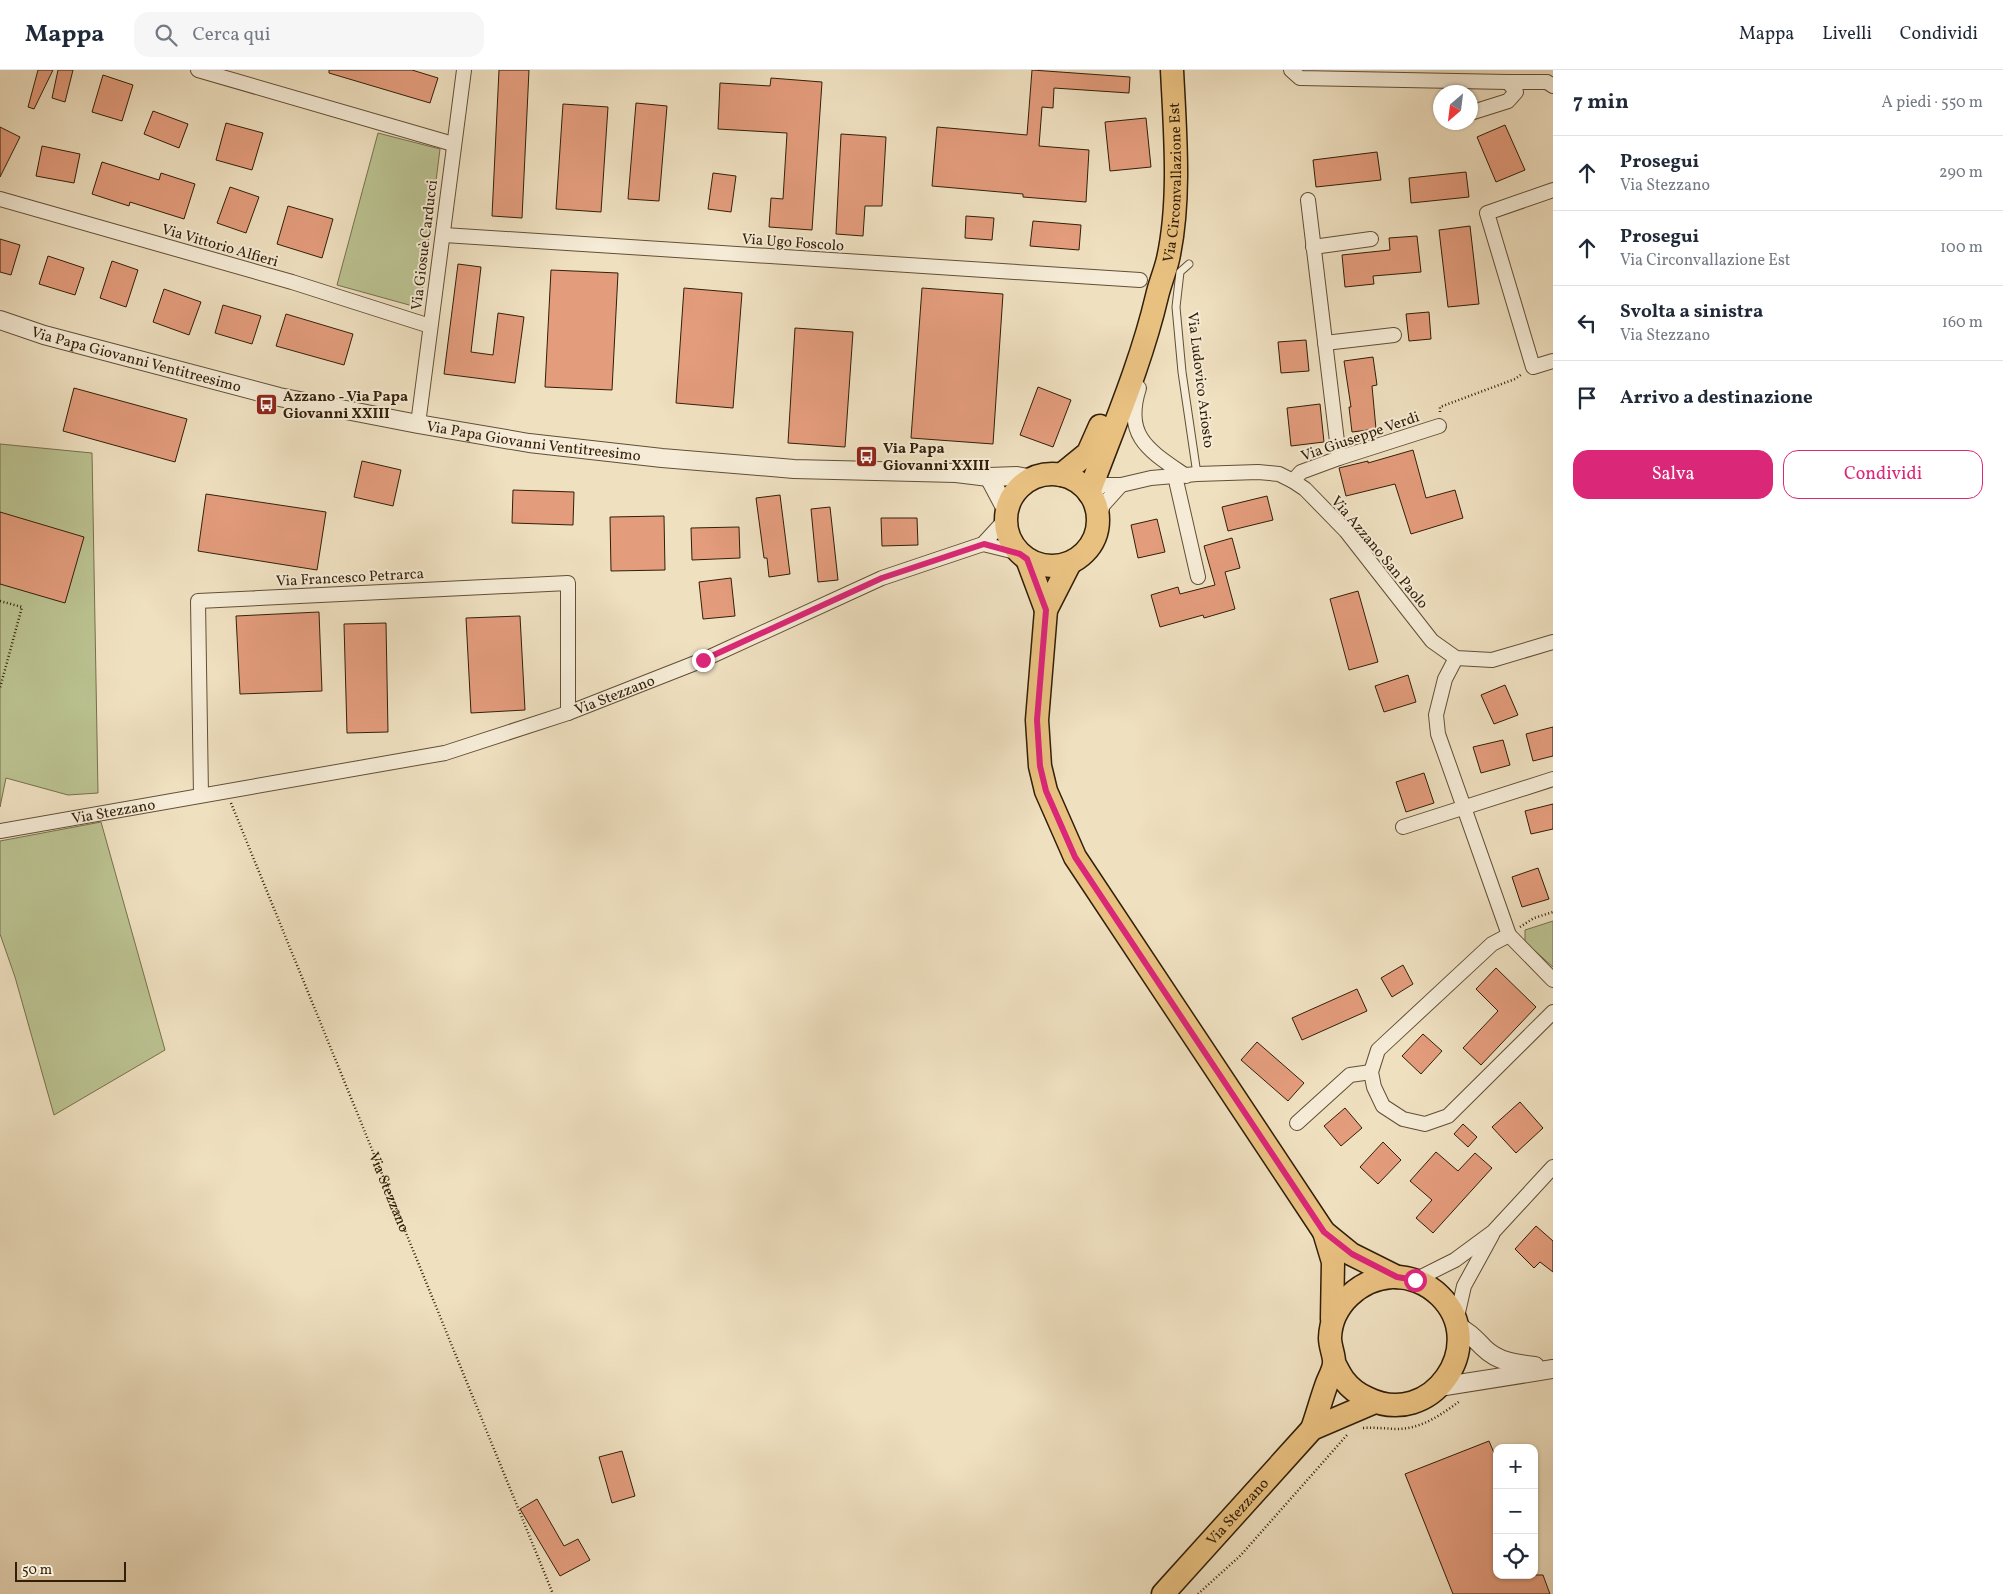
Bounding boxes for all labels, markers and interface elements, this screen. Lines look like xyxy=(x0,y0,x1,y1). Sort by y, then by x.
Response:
search box xyxy=(134,12,484,57)
text: Mappa xyxy=(25,18,104,52)
icon: search xyxy=(152,21,180,49)
text: Cerca qui xyxy=(192,22,270,48)
text: Mappa xyxy=(1739,22,1794,47)
text: Livelli xyxy=(1822,22,1872,47)
text: Condividi xyxy=(1900,22,1978,47)
north arrow xyxy=(1433,85,1478,130)
text: 7 min xyxy=(1573,88,1629,117)
text: A piedi · 550 m xyxy=(1882,92,1983,114)
street label: Via Circonvallazione Est xyxy=(1159,102,1188,265)
text: Prosegui xyxy=(1620,149,1699,175)
icon: ahead xyxy=(1573,159,1601,187)
text: 290 m xyxy=(1939,162,1983,184)
text: Via Stezzano xyxy=(1620,175,1710,197)
street label: Via Giosuè Carducci xyxy=(407,179,444,312)
street label: Via Vittorio Alfieri xyxy=(159,220,280,273)
text: Prosegui xyxy=(1620,224,1699,250)
street label: Via Ugo Foscolo xyxy=(741,229,845,258)
icon: ahead xyxy=(1573,234,1601,262)
text: 100 m xyxy=(1940,237,1983,259)
text: Via Circonvallazione Est xyxy=(1620,250,1790,272)
text: Svolta a sinistra xyxy=(1620,299,1763,325)
icon: left xyxy=(1573,309,1601,337)
street label: Via Ludovico Ariosto xyxy=(1181,311,1218,449)
text: 160 m xyxy=(1942,312,1983,334)
street label: Via Papa Giovanni Ventitreesimo xyxy=(28,322,243,399)
text: Via Stezzano xyxy=(1620,325,1710,347)
icon: arrive xyxy=(1573,384,1601,412)
text: Arrivo a destinazione xyxy=(1620,385,1813,411)
place label: Azzano - Via Papa Giovanni XXIII xyxy=(283,387,408,425)
bus stop icon: Azzano - Via Papa Giovanni XXIII xyxy=(255,393,279,417)
street label: Via Giuseppe Verdi xyxy=(1298,407,1423,468)
street label: Via Papa Giovanni Ventitreesimo xyxy=(425,417,642,468)
place label: Via Papa Giovanni XXIII xyxy=(883,439,990,477)
bus stop icon: Via Papa Giovanni XXIII xyxy=(855,445,879,469)
button: Salva xyxy=(1573,450,1773,499)
button: Condividi xyxy=(1783,450,1983,499)
street label: Via Azzano San Paolo xyxy=(1325,492,1432,614)
street label: Via Francesco Petrarca xyxy=(276,564,425,593)
route end xyxy=(692,649,715,672)
street label: Via Stezzano xyxy=(572,671,658,721)
street label: Via Stezzano xyxy=(70,795,157,830)
street label: Via Stezzano xyxy=(362,1149,414,1236)
route start xyxy=(1404,1269,1427,1292)
map controls xyxy=(1493,1444,1538,1579)
button: + xyxy=(1493,1444,1538,1489)
street label: Via Stezzano xyxy=(1202,1474,1275,1551)
button: − xyxy=(1493,1489,1538,1534)
button: locate xyxy=(1493,1534,1538,1579)
scale bar xyxy=(15,1559,126,1582)
text: 50 m xyxy=(22,1561,52,1580)

